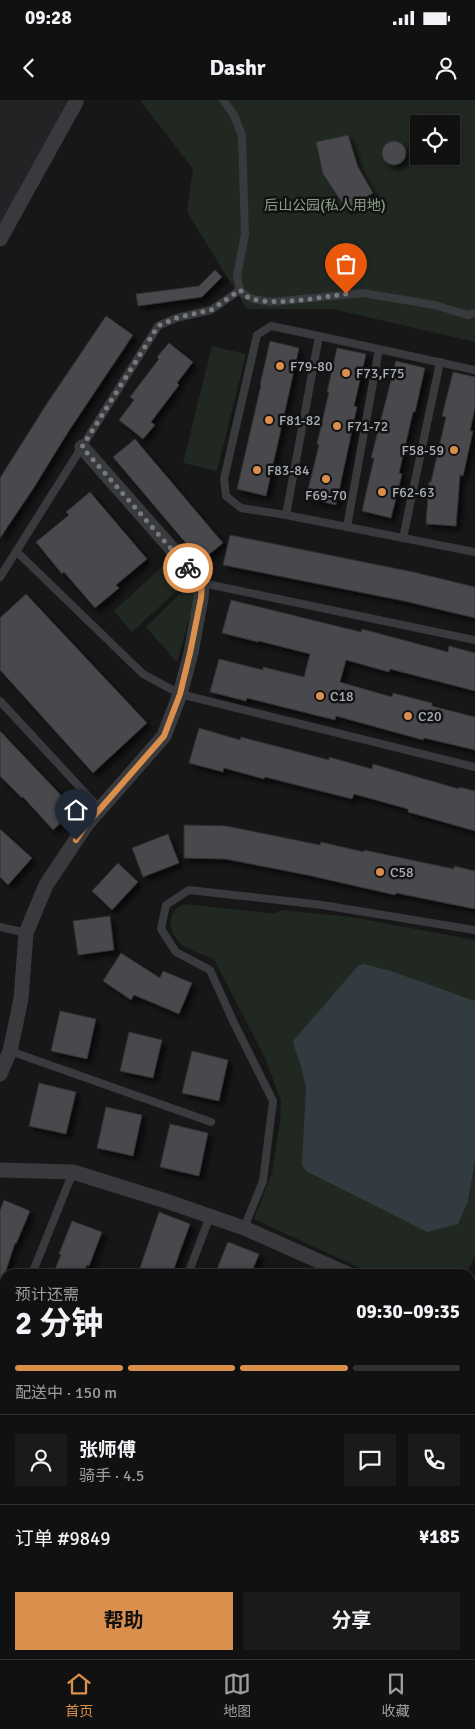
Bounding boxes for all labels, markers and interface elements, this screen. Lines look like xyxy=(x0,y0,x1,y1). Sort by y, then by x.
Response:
text: 09:28 xyxy=(25,6,72,30)
icon: back xyxy=(15,54,43,82)
text: Dashr xyxy=(209,54,266,81)
icon: person xyxy=(432,54,460,82)
map controls xyxy=(410,115,460,165)
button: locate xyxy=(410,115,460,165)
park label: 后山公园(私人用地) xyxy=(264,197,386,214)
pin xyxy=(325,243,367,294)
icon: bag xyxy=(332,250,360,278)
place label: F79-80 xyxy=(290,358,332,375)
marker: F79-80 xyxy=(274,360,286,372)
place label: F73,F75 xyxy=(356,365,405,382)
marker: F73,F75 xyxy=(340,367,352,379)
place label: F81-82 xyxy=(279,412,321,429)
marker: F81-82 xyxy=(263,414,275,426)
place label: F71-72 xyxy=(347,418,388,435)
marker: F71-72 xyxy=(331,420,343,432)
place label: F58-59 xyxy=(402,442,444,459)
marker: F58-59 xyxy=(448,444,460,456)
place label: F83-84 xyxy=(267,462,310,479)
marker: F83-84 xyxy=(251,464,263,476)
marker: F69-70 xyxy=(320,473,332,485)
place label: F62-63 xyxy=(392,484,434,501)
marker: F62-63 xyxy=(376,486,388,498)
place label: F69-70 xyxy=(305,487,347,504)
courier xyxy=(163,543,213,593)
icon: bike xyxy=(174,554,202,582)
place label: C18 xyxy=(330,688,354,705)
marker: C18 xyxy=(314,690,326,702)
place label: C20 xyxy=(418,708,442,725)
marker: C20 xyxy=(402,710,414,722)
pin xyxy=(55,789,97,840)
icon: home xyxy=(62,796,90,824)
place label: C58 xyxy=(390,864,414,881)
marker: C58 xyxy=(374,866,386,878)
text: 预计还需 xyxy=(15,1285,79,1305)
text: 09:30–09:35 xyxy=(356,1300,460,1324)
text: 2 分钟 xyxy=(15,1304,103,1343)
text: 配送中 · 150 m xyxy=(15,1383,117,1403)
button: person xyxy=(15,1434,67,1486)
button: chat xyxy=(344,1434,396,1486)
button: phone xyxy=(408,1434,460,1486)
text: 张师傅 xyxy=(79,1438,136,1462)
text: 骑手 · 4.5 xyxy=(79,1466,144,1486)
text: ¥185 xyxy=(419,1525,460,1549)
text: 订单 #9849 xyxy=(15,1527,110,1551)
button: 帮助 xyxy=(15,1592,233,1650)
button: 分享 xyxy=(243,1592,460,1650)
tab: 首页 xyxy=(65,1670,93,1720)
tab: 地图 xyxy=(223,1670,251,1720)
tab: 收藏 xyxy=(382,1670,410,1720)

